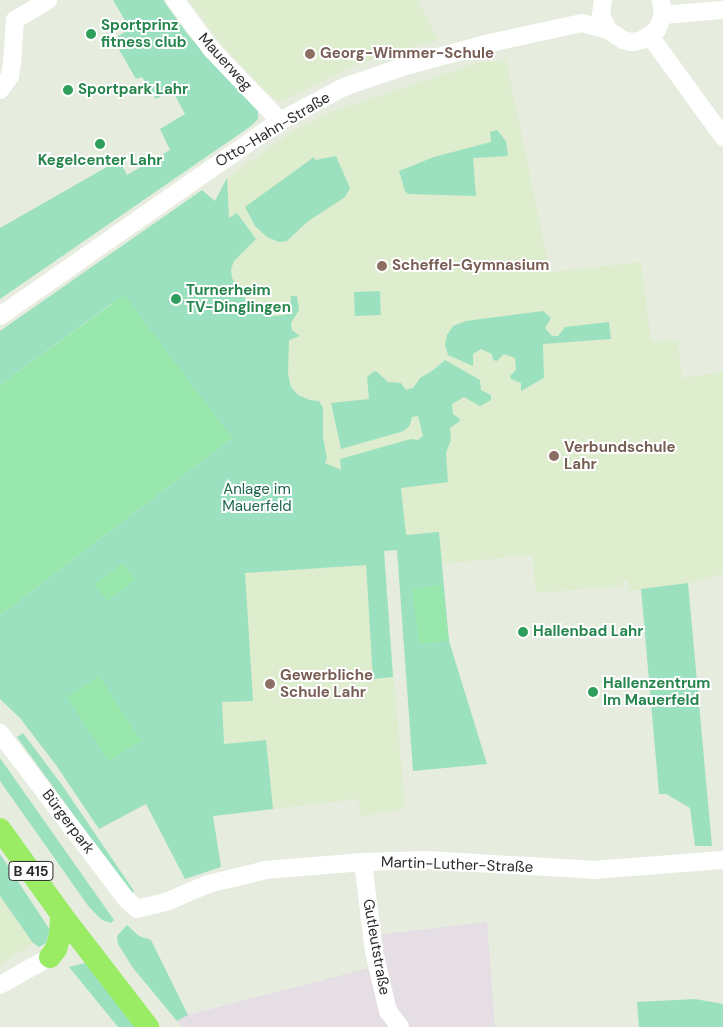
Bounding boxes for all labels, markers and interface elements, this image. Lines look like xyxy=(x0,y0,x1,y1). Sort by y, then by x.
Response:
place label: Sportprinz fitness club xyxy=(101,16,187,51)
marker: Sportprinz fitness club xyxy=(85,28,97,40)
street label: Mauerweg xyxy=(194,29,256,95)
place label: Georg-Wimmer-Schule xyxy=(320,45,494,63)
marker: Georg-Wimmer-Schule xyxy=(304,48,316,60)
place label: Sportpark Lahr xyxy=(78,81,188,99)
marker: Sportpark Lahr xyxy=(62,84,74,96)
street label: Otto-Hahn-Straße xyxy=(212,89,334,171)
marker: Kegelcenter Lahr xyxy=(94,138,106,150)
place label: Kegelcenter Lahr xyxy=(38,152,162,170)
place label: Scheffel-Gymnasium xyxy=(392,257,549,275)
marker: Scheffel-Gymnasium xyxy=(376,260,388,272)
place label: Turnerheim TV-Dinglingen xyxy=(186,281,291,316)
marker: Turnerheim TV-Dinglingen xyxy=(170,293,182,305)
place label: Verbundschule Lahr xyxy=(564,438,676,473)
marker: Verbundschule Lahr xyxy=(548,450,560,462)
park label: Anlage im Mauerfeld xyxy=(222,480,292,515)
place label: Hallenbad Lahr xyxy=(533,623,643,641)
marker: Hallenbad Lahr xyxy=(517,626,529,638)
place label: Gewerbliche Schule Lahr xyxy=(280,666,373,701)
place label: Hallenzentrum Im Mauerfeld xyxy=(603,674,710,709)
marker: Gewerbliche Schule Lahr xyxy=(264,678,276,690)
marker: Hallenzentrum Im Mauerfeld xyxy=(587,686,599,698)
street label: Bürgerpark xyxy=(38,786,98,858)
street label: Martin-Luther-Straße xyxy=(381,853,533,877)
road number: B 415 xyxy=(7,859,55,882)
street label: Gutleutstraße xyxy=(359,898,393,996)

